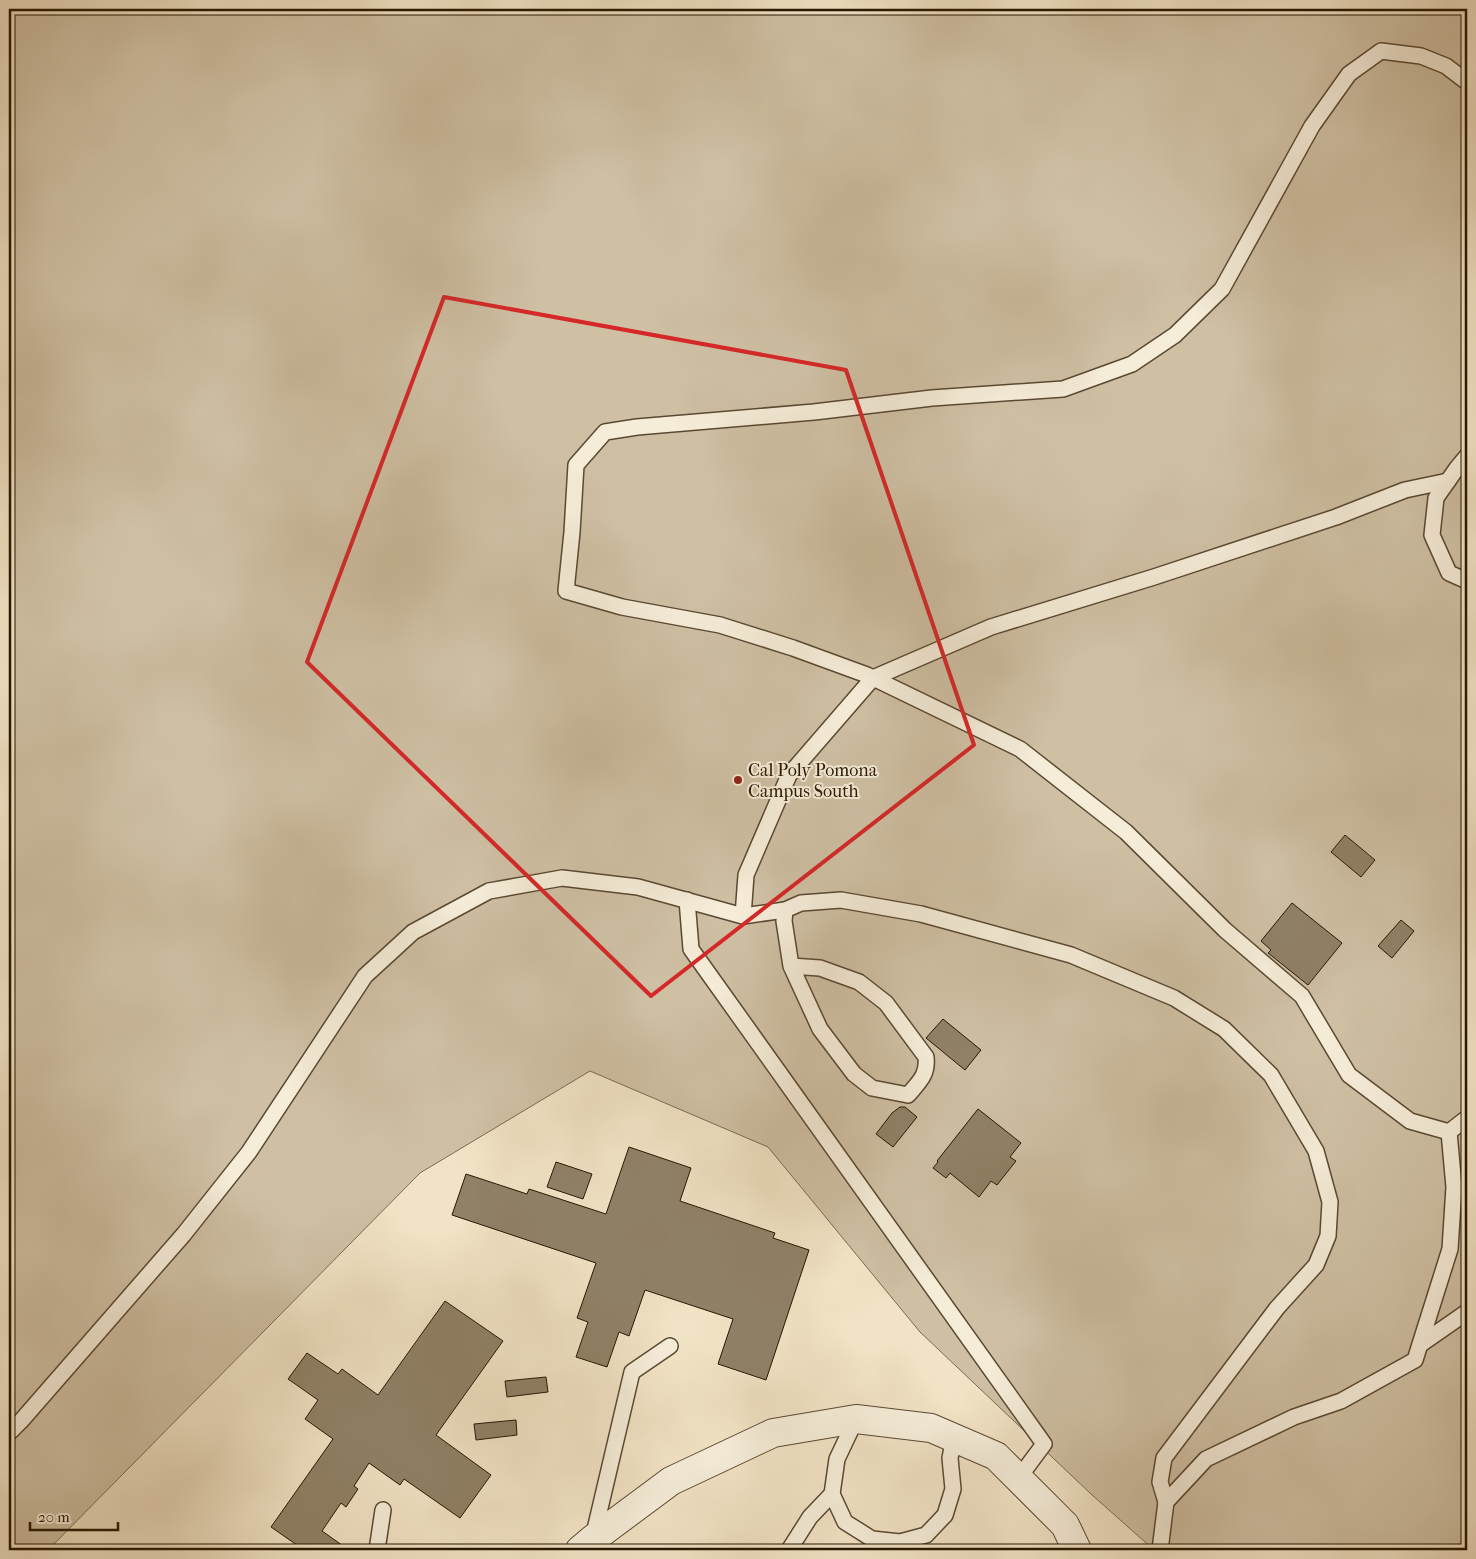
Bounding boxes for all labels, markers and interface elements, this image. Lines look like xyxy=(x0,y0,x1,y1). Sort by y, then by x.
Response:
place label: Cal Poly Pomona Campus South xyxy=(748,760,878,802)
marker: Cal Poly Pomona Campus South xyxy=(732,774,744,786)
scale bar xyxy=(30,1499,118,1531)
text: 20 m xyxy=(38,1508,70,1526)

